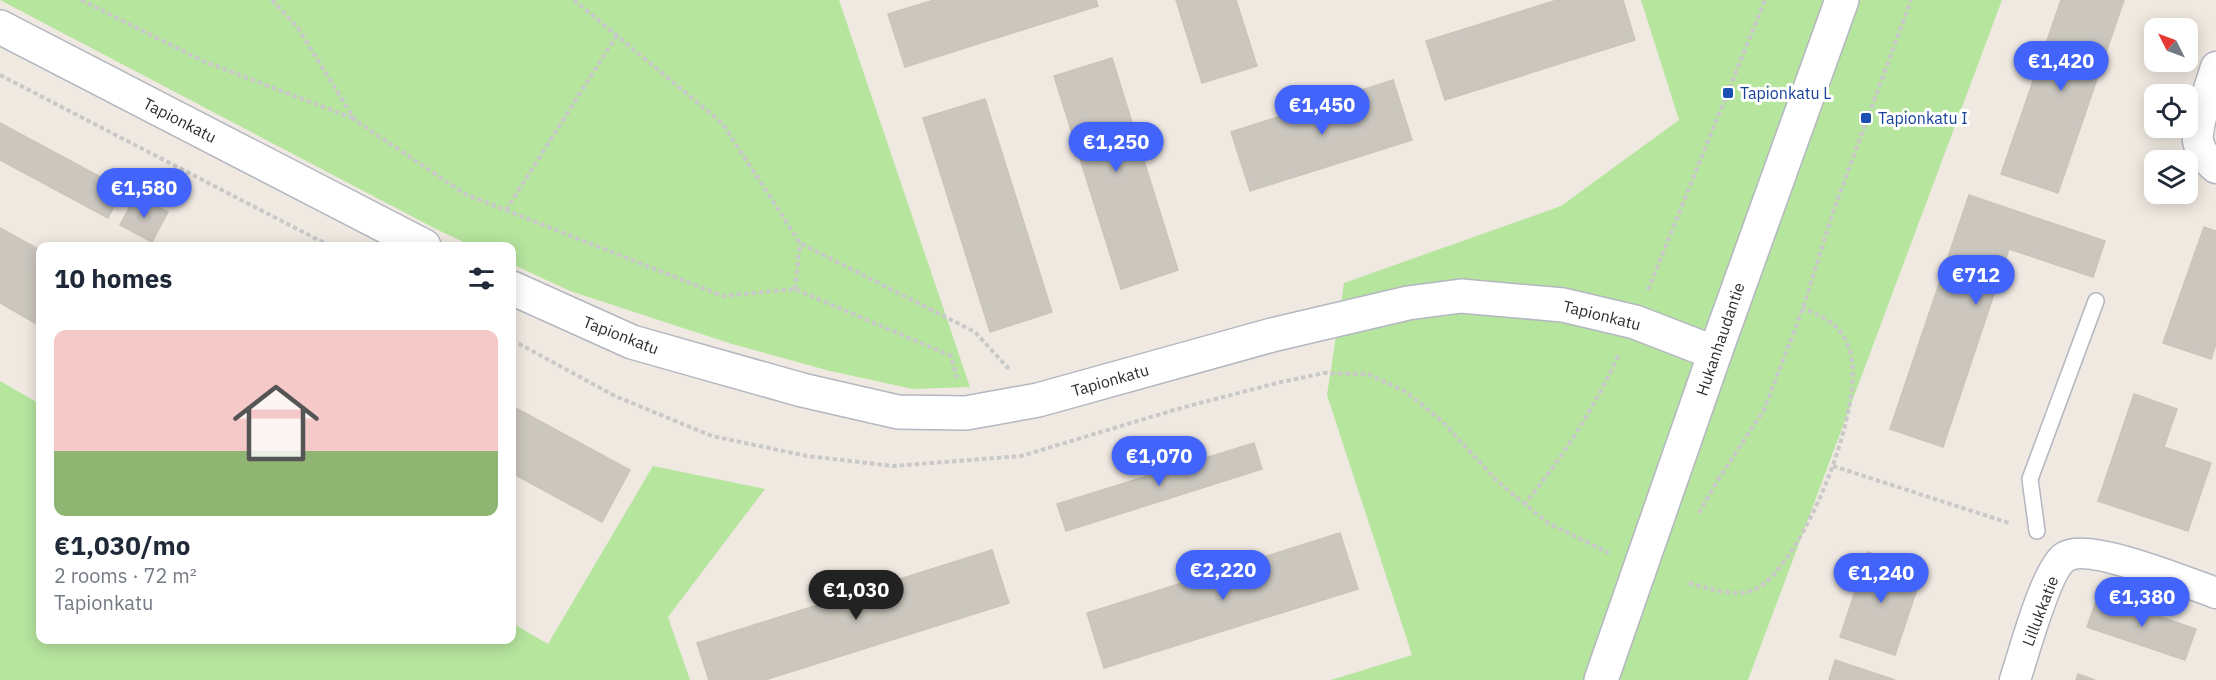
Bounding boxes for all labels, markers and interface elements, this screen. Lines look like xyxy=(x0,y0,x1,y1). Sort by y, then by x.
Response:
north arrow xyxy=(2144,18,2198,72)
map controls xyxy=(2144,18,2198,204)
pin: €1,420 xyxy=(2012,41,2110,92)
text: €1,420 xyxy=(2028,47,2094,74)
place label: Tapionkatu L xyxy=(1740,83,1831,103)
button: locate xyxy=(2144,84,2198,138)
pin: €1,450 xyxy=(1273,85,1371,136)
marker: Tapionkatu L xyxy=(1721,86,1735,100)
text: €1,450 xyxy=(1289,91,1355,118)
street label: Tapionkatu xyxy=(140,93,220,147)
place label: Tapionkatu I xyxy=(1878,108,1968,128)
marker: Tapionkatu I xyxy=(1859,111,1873,125)
pin: €1,250 xyxy=(1067,122,1165,173)
text: €1,250 xyxy=(1083,128,1149,155)
button: layers xyxy=(2144,150,2198,204)
pin: €1,580 xyxy=(95,168,193,219)
text: €1,580 xyxy=(111,174,177,201)
pin: €712 xyxy=(1940,255,2012,306)
text: 10 homes xyxy=(54,261,172,295)
text: €712 xyxy=(1952,261,2000,288)
icon: filters xyxy=(465,262,498,295)
street label: Hukanhaudantie xyxy=(1691,280,1749,398)
street label: Tapionkatu xyxy=(1561,296,1643,334)
street label: Tapionkatu xyxy=(580,311,662,359)
street label: Tapionkatu xyxy=(1069,359,1151,401)
icon: home xyxy=(222,369,330,477)
pin: €1,070 xyxy=(1110,436,1208,487)
text: €1,070 xyxy=(1126,442,1192,469)
text: €1,030/mo xyxy=(54,528,190,562)
pin: €2,220 xyxy=(1174,550,1272,601)
pin: €1,240 xyxy=(1832,553,1930,604)
text: €2,220 xyxy=(1190,556,1256,583)
text: €1,240 xyxy=(1848,559,1914,586)
text: 2 rooms · 72 m² xyxy=(54,562,197,589)
pin: €1,030 xyxy=(807,570,905,621)
street label: Lillukkatie xyxy=(2017,573,2063,649)
text: €1,030 xyxy=(823,576,889,603)
pin: €1,380 xyxy=(2093,577,2191,628)
text: €1,380 xyxy=(2109,583,2175,610)
text: Tapionkatu xyxy=(54,589,153,616)

